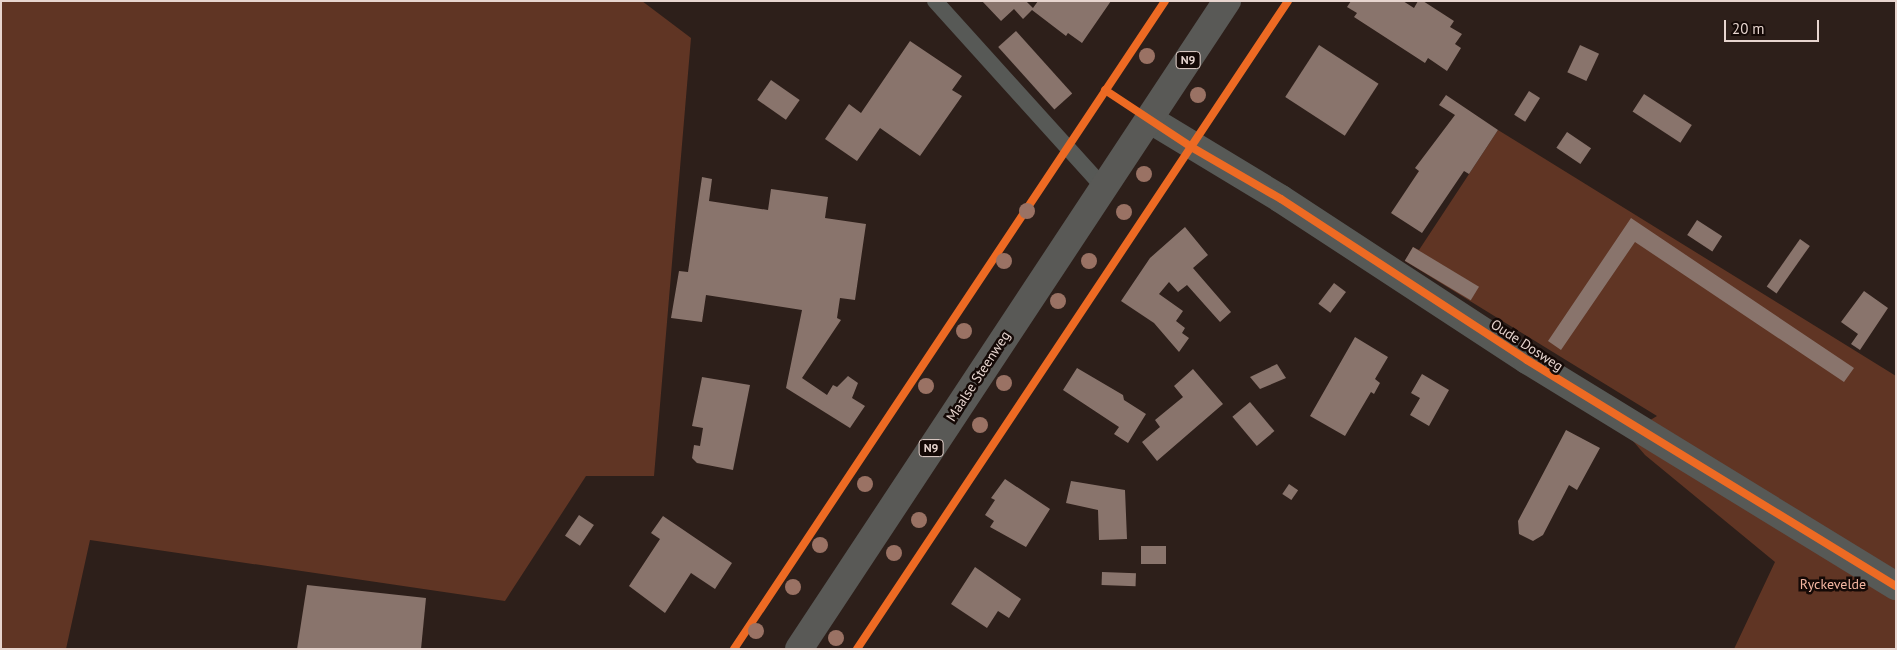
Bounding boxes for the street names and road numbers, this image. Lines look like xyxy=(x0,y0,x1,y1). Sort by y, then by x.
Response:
road number: N9 xyxy=(1176,50,1200,70)
street label: Oude Dosweg xyxy=(1488,315,1566,375)
street label: Maalse Steenweg xyxy=(943,328,1013,424)
road number: N9 xyxy=(918,438,944,458)

